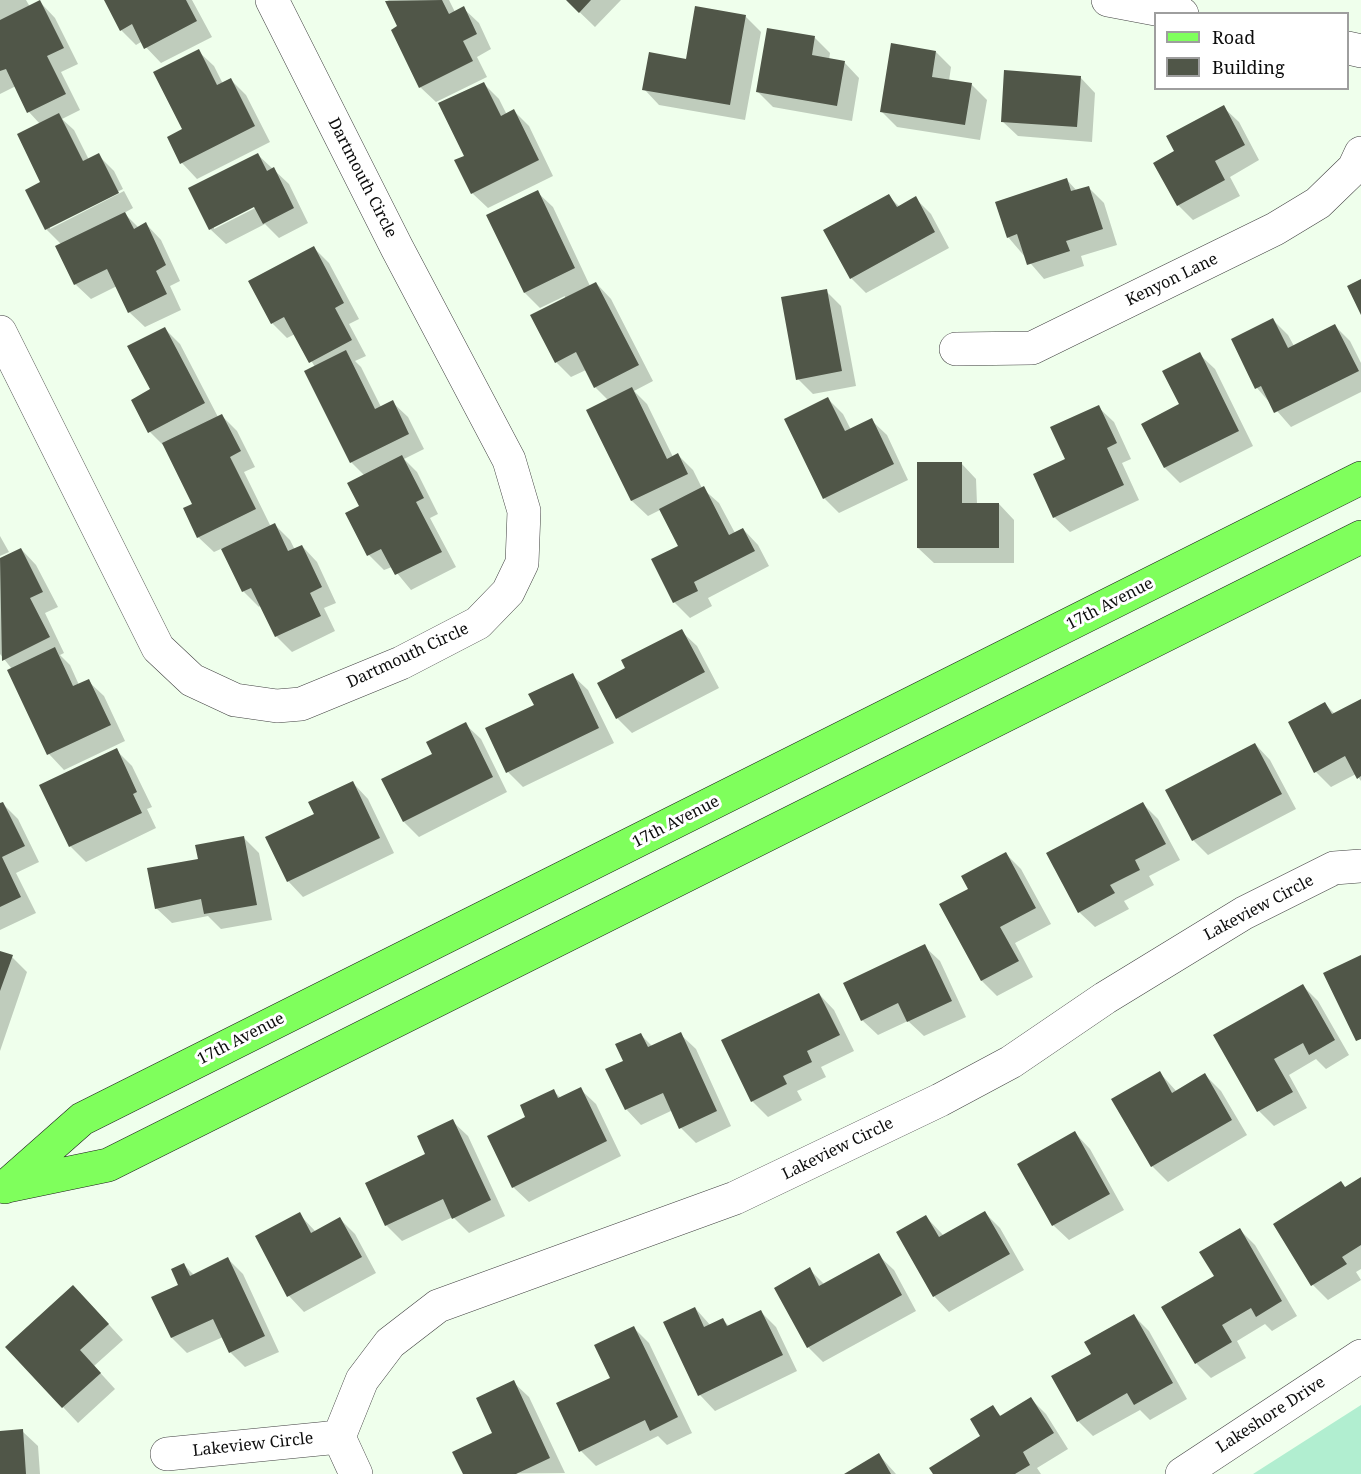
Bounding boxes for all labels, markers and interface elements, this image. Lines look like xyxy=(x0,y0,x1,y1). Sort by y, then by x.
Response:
legend xyxy=(1154,12,1349,90)
text: Road xyxy=(1212,25,1255,49)
text: Building xyxy=(1212,55,1285,79)
street label: Dartmouth Circle xyxy=(323,115,401,241)
street label: Kenyon Lane xyxy=(1123,249,1221,311)
street label: 17th Avenue xyxy=(1063,574,1157,634)
street label: Dartmouth Circle xyxy=(344,619,472,693)
street label: 17th Avenue xyxy=(629,792,723,852)
street label: Lakeview Circle xyxy=(1201,871,1317,945)
street label: 17th Avenue xyxy=(194,1009,288,1069)
street label: Lakeview Circle xyxy=(779,1114,897,1184)
street label: Lakeshore Drive xyxy=(1213,1373,1329,1457)
street label: Lakeview Circle xyxy=(192,1429,314,1461)

